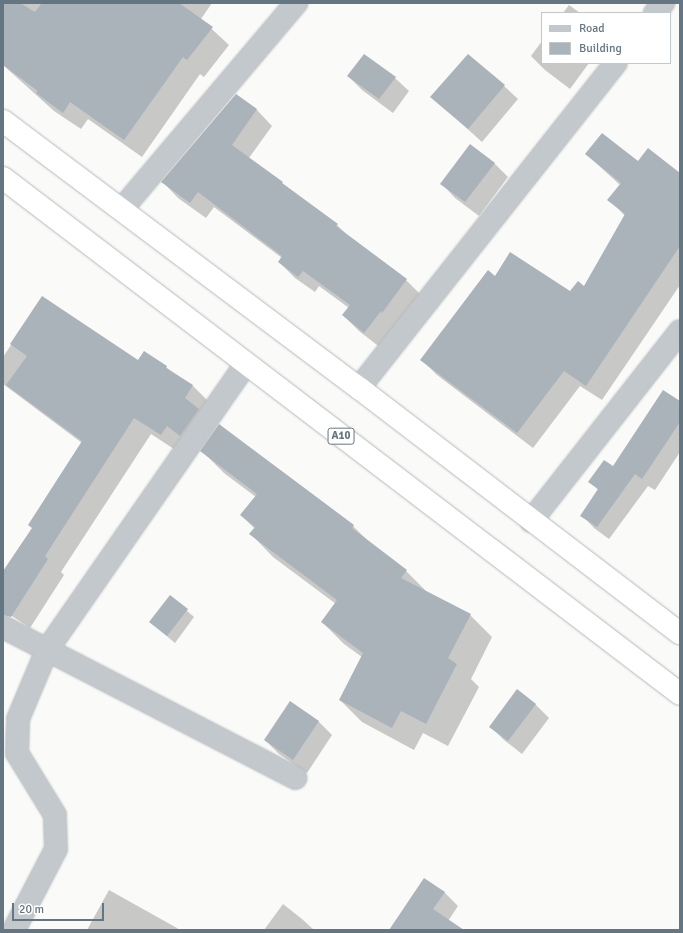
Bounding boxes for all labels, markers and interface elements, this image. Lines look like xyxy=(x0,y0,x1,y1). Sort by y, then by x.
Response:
legend xyxy=(541,12,671,64)
text: Road xyxy=(579,21,605,36)
text: Building xyxy=(579,41,622,56)
road number: A10 xyxy=(327,427,355,445)
scale bar xyxy=(14,895,106,921)
text: 20 m xyxy=(19,902,44,917)

